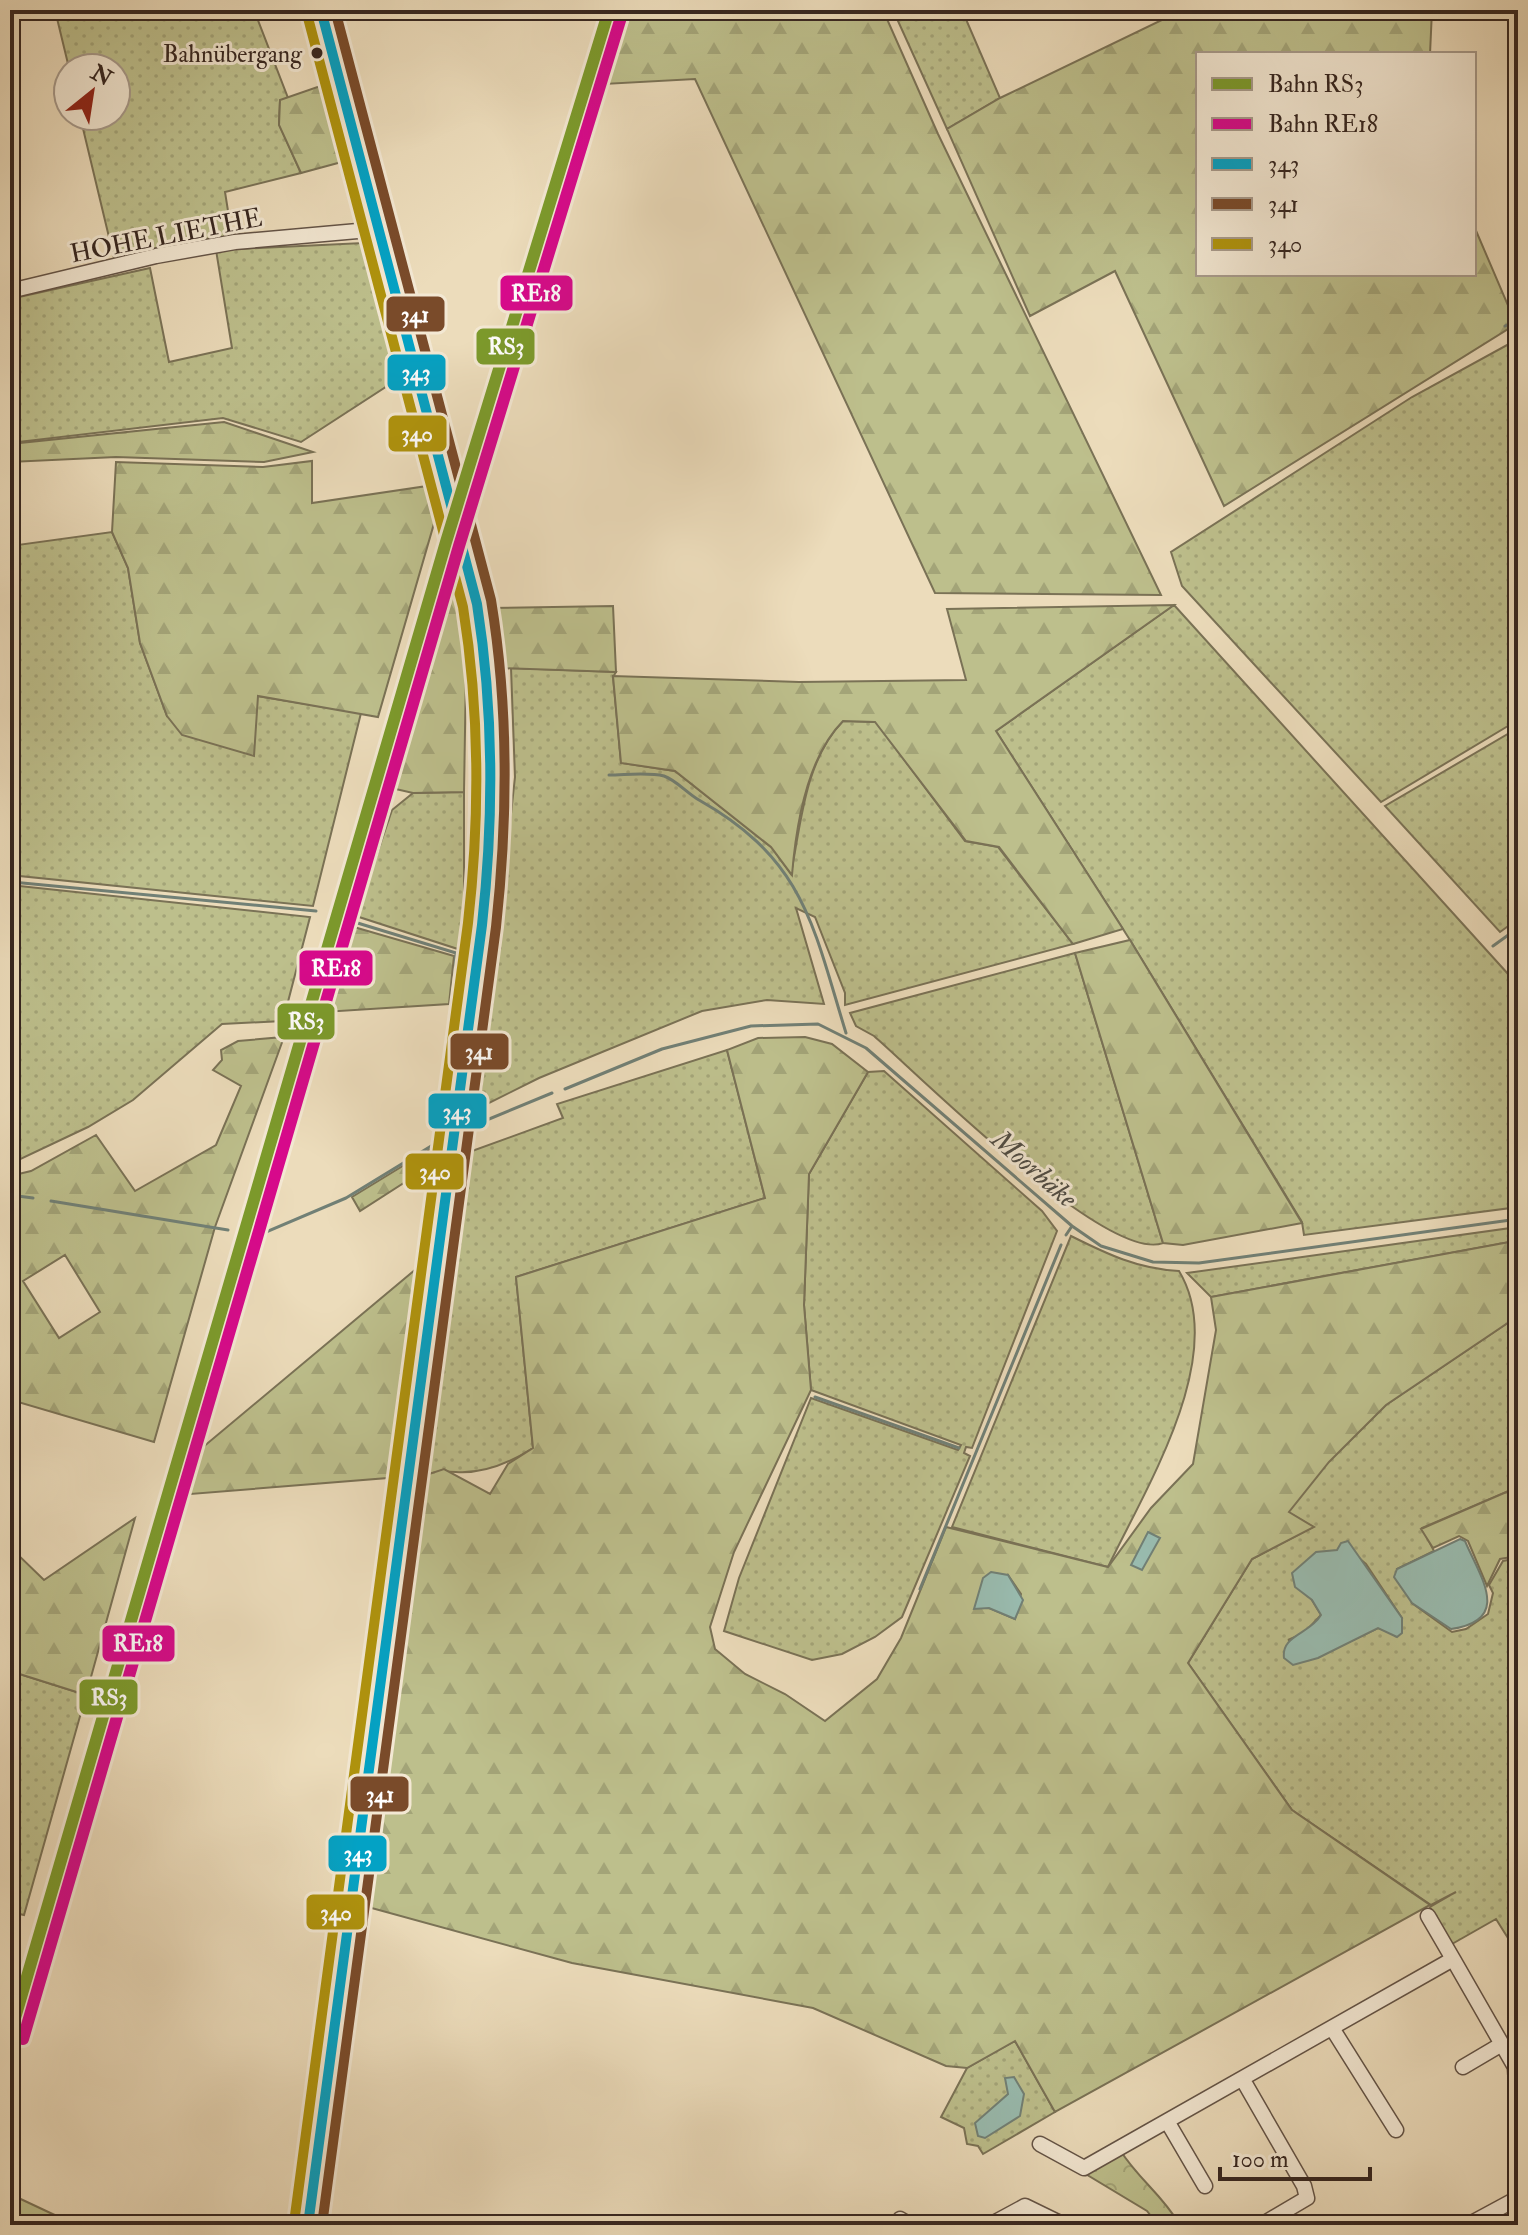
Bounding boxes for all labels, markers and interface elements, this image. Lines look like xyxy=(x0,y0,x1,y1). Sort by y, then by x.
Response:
place label: Bahnübergang xyxy=(163,39,303,70)
marker: Bahnübergang xyxy=(309,45,325,61)
north arrow xyxy=(52,52,132,132)
legend xyxy=(1196,52,1476,276)
text: N xyxy=(85,58,117,93)
text: Bahn RS3 xyxy=(1268,69,1363,100)
text: Bahn RE18 xyxy=(1268,109,1378,140)
text: 343 xyxy=(1268,149,1299,180)
text: 341 xyxy=(1268,189,1299,220)
street label: HOHE LIETHE xyxy=(67,202,265,270)
text: 340 xyxy=(1268,229,1302,260)
line badge: RE18 xyxy=(499,274,574,312)
text: RE18 xyxy=(511,280,562,308)
line badge: 341 xyxy=(385,295,446,333)
text: 341 xyxy=(401,301,429,329)
line badge: RS3 xyxy=(475,327,536,366)
text: RS3 xyxy=(488,333,524,361)
line badge: 343 xyxy=(386,353,447,392)
text: 343 xyxy=(402,359,430,387)
line badge: 340 xyxy=(387,414,448,453)
text: 340 xyxy=(401,420,433,448)
line badge: RE18 xyxy=(298,949,374,987)
text: RE18 xyxy=(311,955,362,983)
line badge: RS3 xyxy=(276,1002,336,1041)
text: RS3 xyxy=(288,1008,324,1036)
line badge: 341 xyxy=(449,1032,510,1071)
text: 341 xyxy=(465,1038,493,1066)
line badge: 343 xyxy=(427,1092,488,1130)
text: 343 xyxy=(443,1098,471,1126)
water label: Moorbäke xyxy=(982,1121,1085,1216)
line badge: 340 xyxy=(404,1152,465,1191)
text: 340 xyxy=(419,1158,451,1186)
line badge: RE18 xyxy=(101,1624,176,1663)
text: RE18 xyxy=(113,1630,164,1658)
line badge: RS3 xyxy=(78,1678,139,1716)
text: RS3 xyxy=(91,1684,127,1712)
line badge: 341 xyxy=(349,1775,410,1813)
text: 341 xyxy=(366,1781,394,1809)
line badge: 343 xyxy=(327,1834,388,1873)
text: 343 xyxy=(344,1840,372,1868)
line badge: 340 xyxy=(305,1893,366,1931)
text: 340 xyxy=(320,1899,352,1927)
scale bar xyxy=(1220,2131,1370,2181)
text: 100 m xyxy=(1232,2144,1289,2175)

